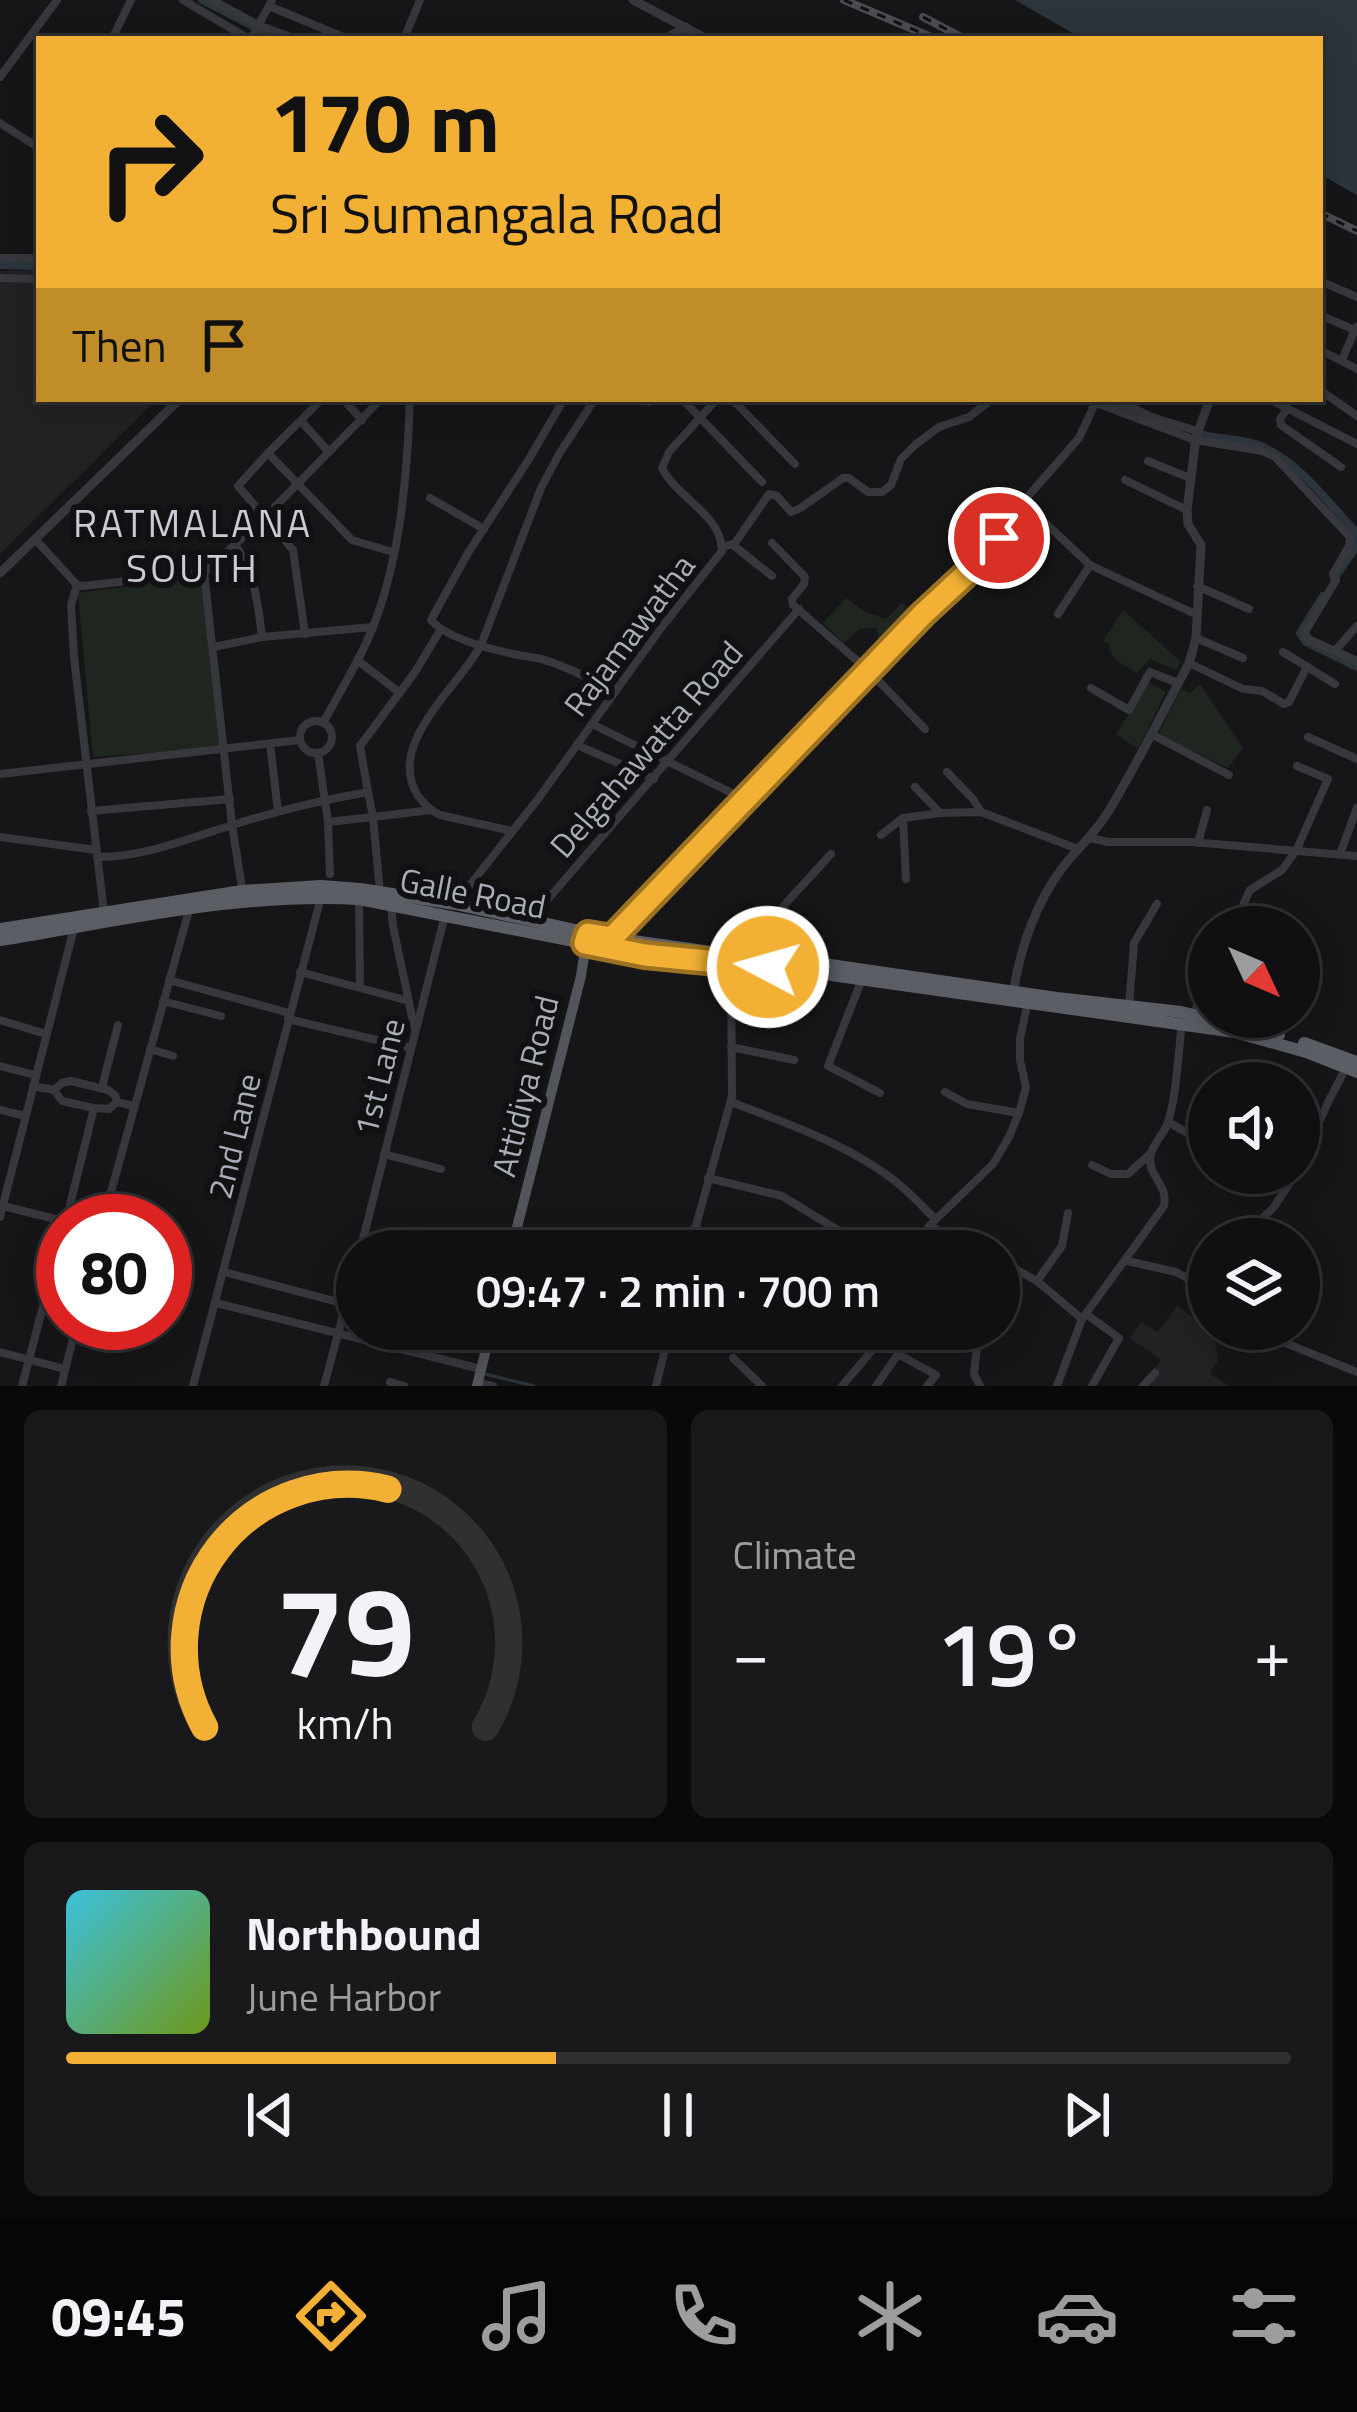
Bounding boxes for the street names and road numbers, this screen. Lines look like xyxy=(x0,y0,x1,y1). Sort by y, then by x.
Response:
street label: Rajamawatha xyxy=(551,543,707,727)
street label: Delgahawatta Road xyxy=(537,629,755,869)
street label: Galle Road xyxy=(396,854,550,932)
street label: Attidiya Road xyxy=(478,990,572,1182)
street label: 1st Lane xyxy=(340,1013,418,1141)
street label: 2nd Lane xyxy=(194,1068,274,1204)

